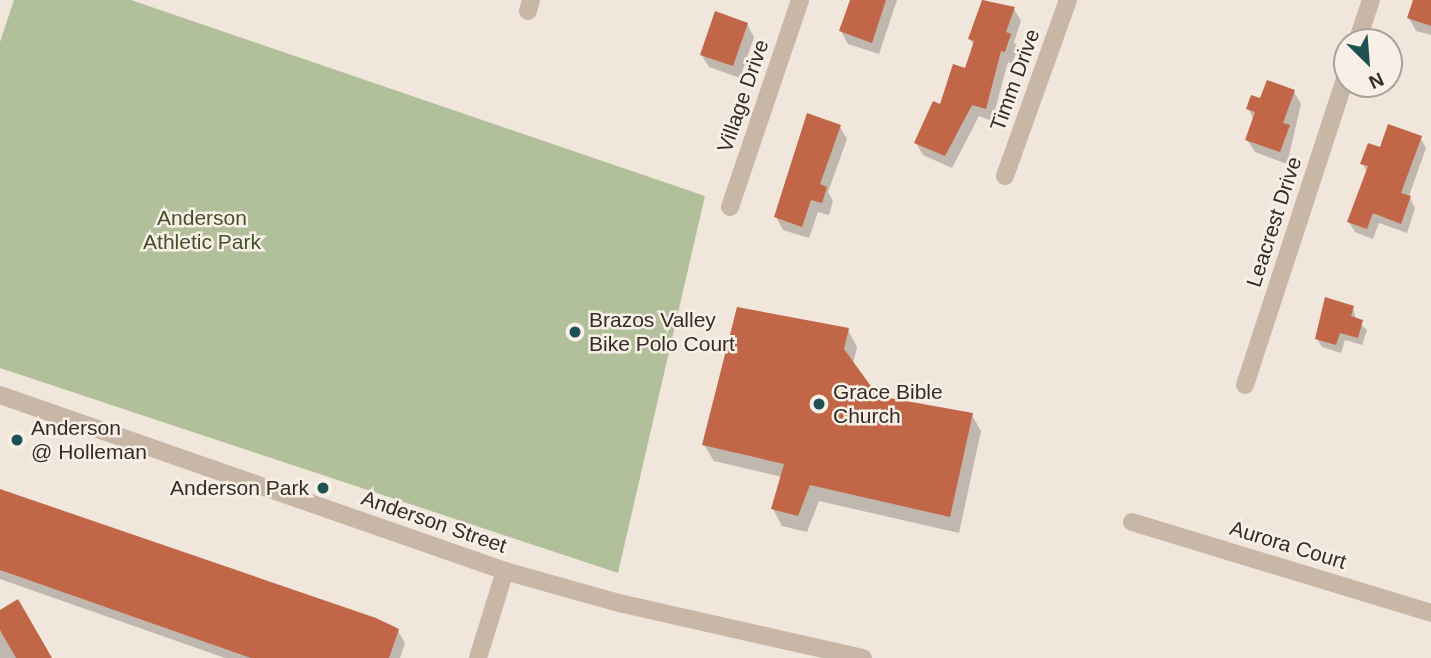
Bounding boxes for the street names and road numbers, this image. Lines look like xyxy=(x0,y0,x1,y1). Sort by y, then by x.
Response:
street label: Timm Drive xyxy=(985,26,1045,134)
street label: Village Drive xyxy=(712,36,774,156)
street label: Leacrest Drive xyxy=(1241,154,1307,290)
street label: Anderson Street xyxy=(358,485,510,559)
street label: Aurora Court xyxy=(1227,515,1349,575)

